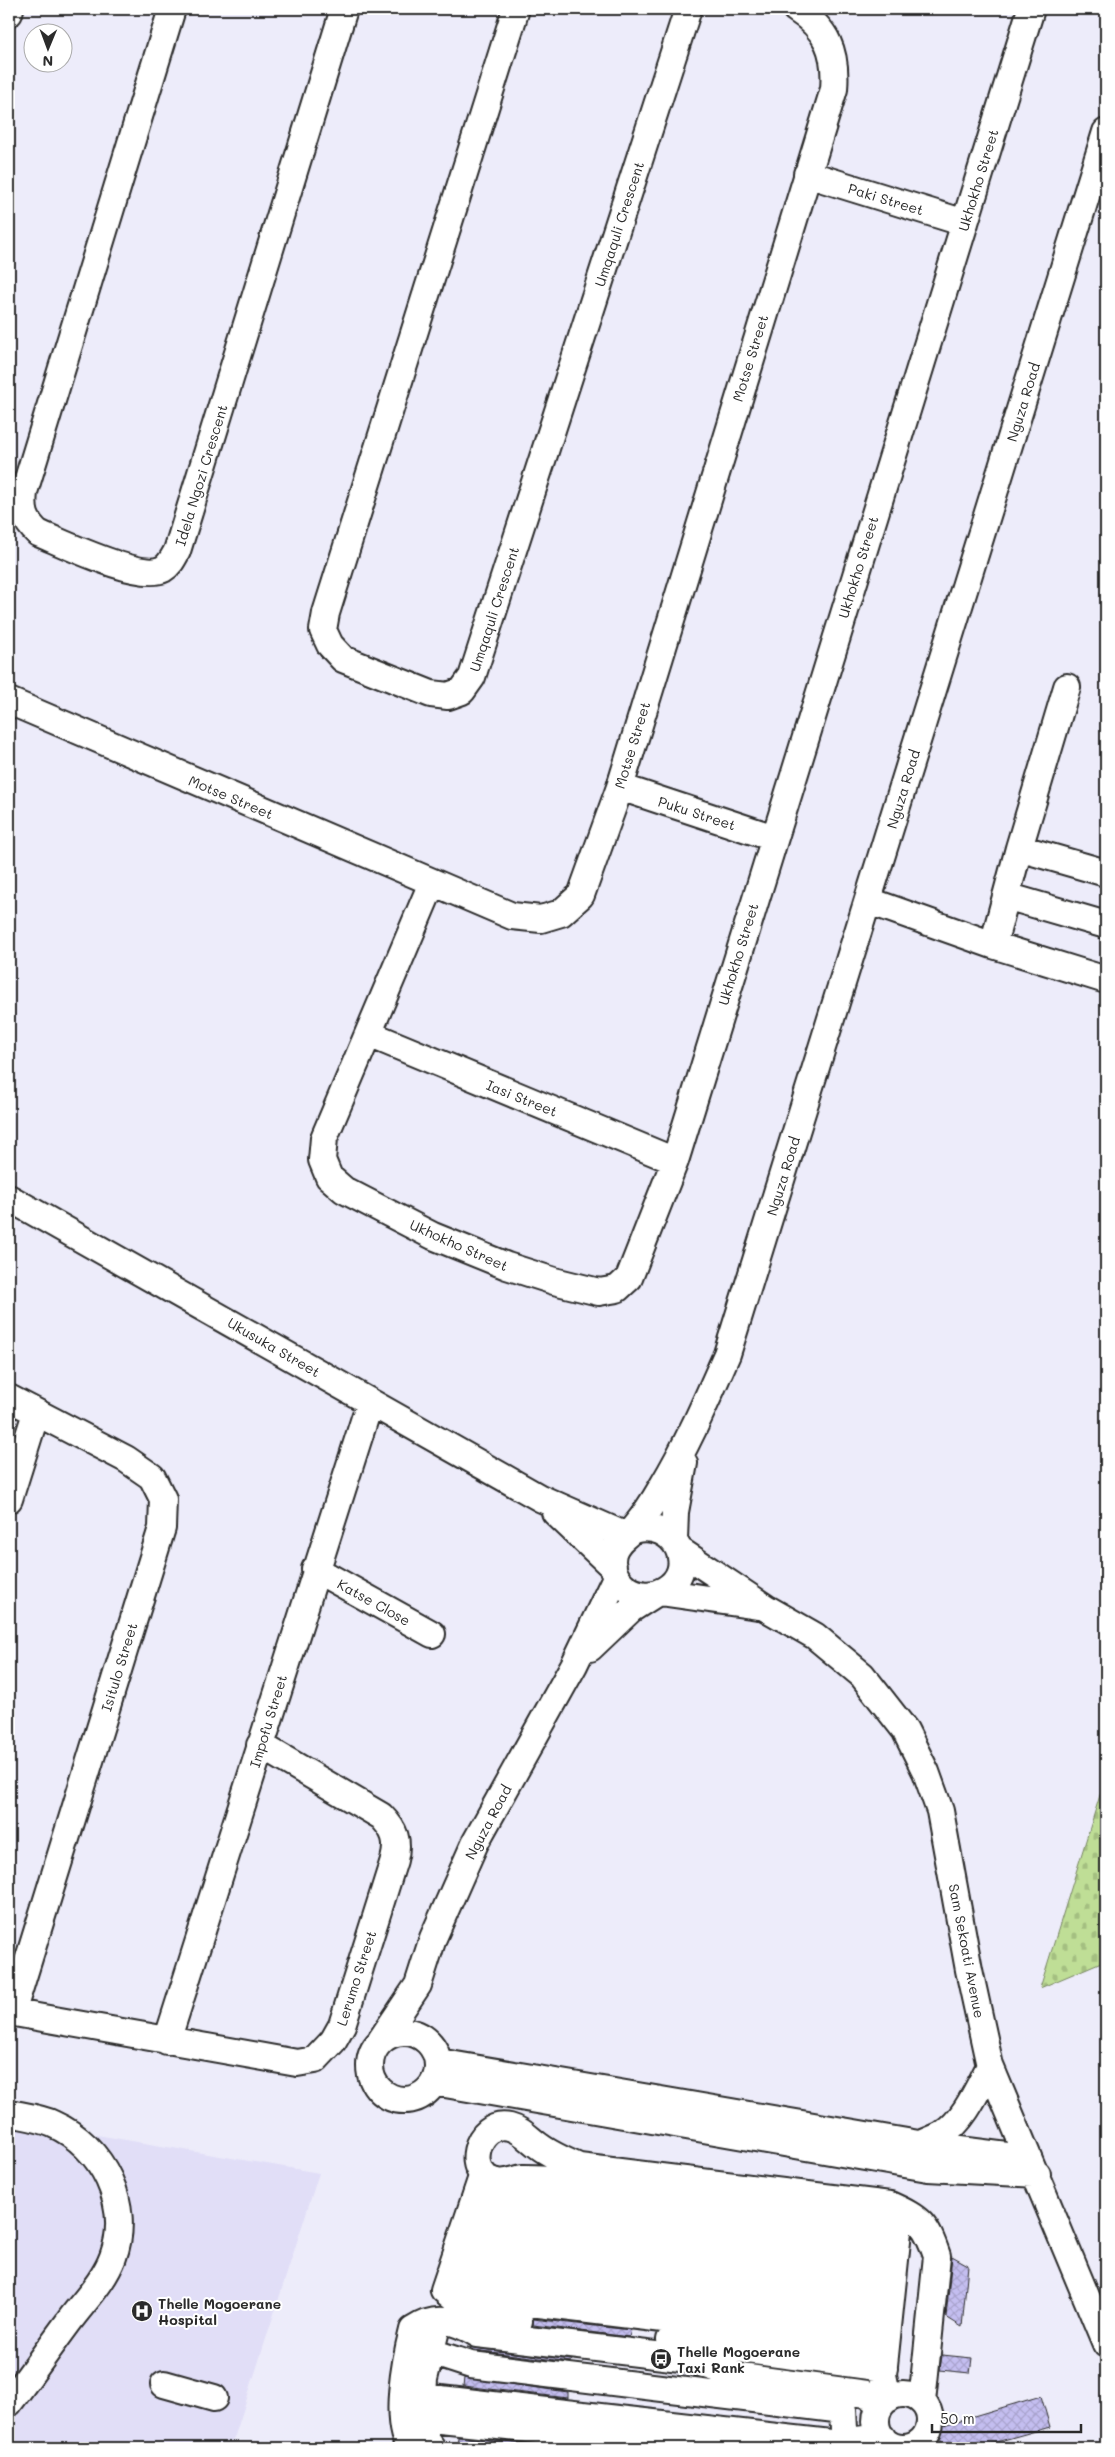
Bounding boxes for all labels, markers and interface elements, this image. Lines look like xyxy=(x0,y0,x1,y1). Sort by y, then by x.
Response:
north arrow xyxy=(22,22,72,72)
text: N xyxy=(42,52,53,71)
street label: Ukhokho Street xyxy=(953,127,1003,233)
street label: Umqaquli Crescent xyxy=(590,159,648,289)
street label: Paki Street xyxy=(846,179,926,219)
street label: Motse Street xyxy=(728,312,772,404)
street label: Nguza Road xyxy=(1002,360,1044,444)
street label: Idela Ngozi Crescent xyxy=(170,402,232,548)
street label: Ukhokho Street xyxy=(833,514,883,620)
street label: Umqaquli Crescent xyxy=(465,544,523,674)
street label: Motse Street xyxy=(610,699,654,791)
street label: Nguza Road xyxy=(882,747,924,831)
street label: Motse Street xyxy=(186,771,276,823)
street label: Puku Street xyxy=(656,792,738,834)
street label: Ukhokho Street xyxy=(713,901,763,1007)
street label: Iasi Street xyxy=(484,1075,560,1121)
street label: Nguza Road xyxy=(762,1134,804,1218)
street label: Ukhokho Street xyxy=(407,1215,511,1275)
street label: Ukusuka Street xyxy=(224,1313,324,1381)
street label: Katse Close xyxy=(334,1574,414,1630)
street label: Isitulo Street xyxy=(96,1620,142,1714)
street label: Impofu Street xyxy=(245,1672,291,1770)
street label: Nguza Road xyxy=(460,1781,516,1863)
street label: Sam Sekoati Avenue xyxy=(945,1882,989,2020)
street label: Lerumo Street xyxy=(332,1928,380,2028)
place label: Thelle Mogoerane Hospital xyxy=(158,2294,281,2329)
hospital icon: Thelle Mogoerane Hospital xyxy=(130,2299,154,2323)
place label: Thelle Mogoerane Taxi Rank xyxy=(677,2342,800,2377)
bus stop icon: Thelle Mogoerane Taxi Rank xyxy=(649,2347,673,2371)
scale bar xyxy=(932,2402,1081,2434)
text: 50 m xyxy=(940,2408,975,2428)

